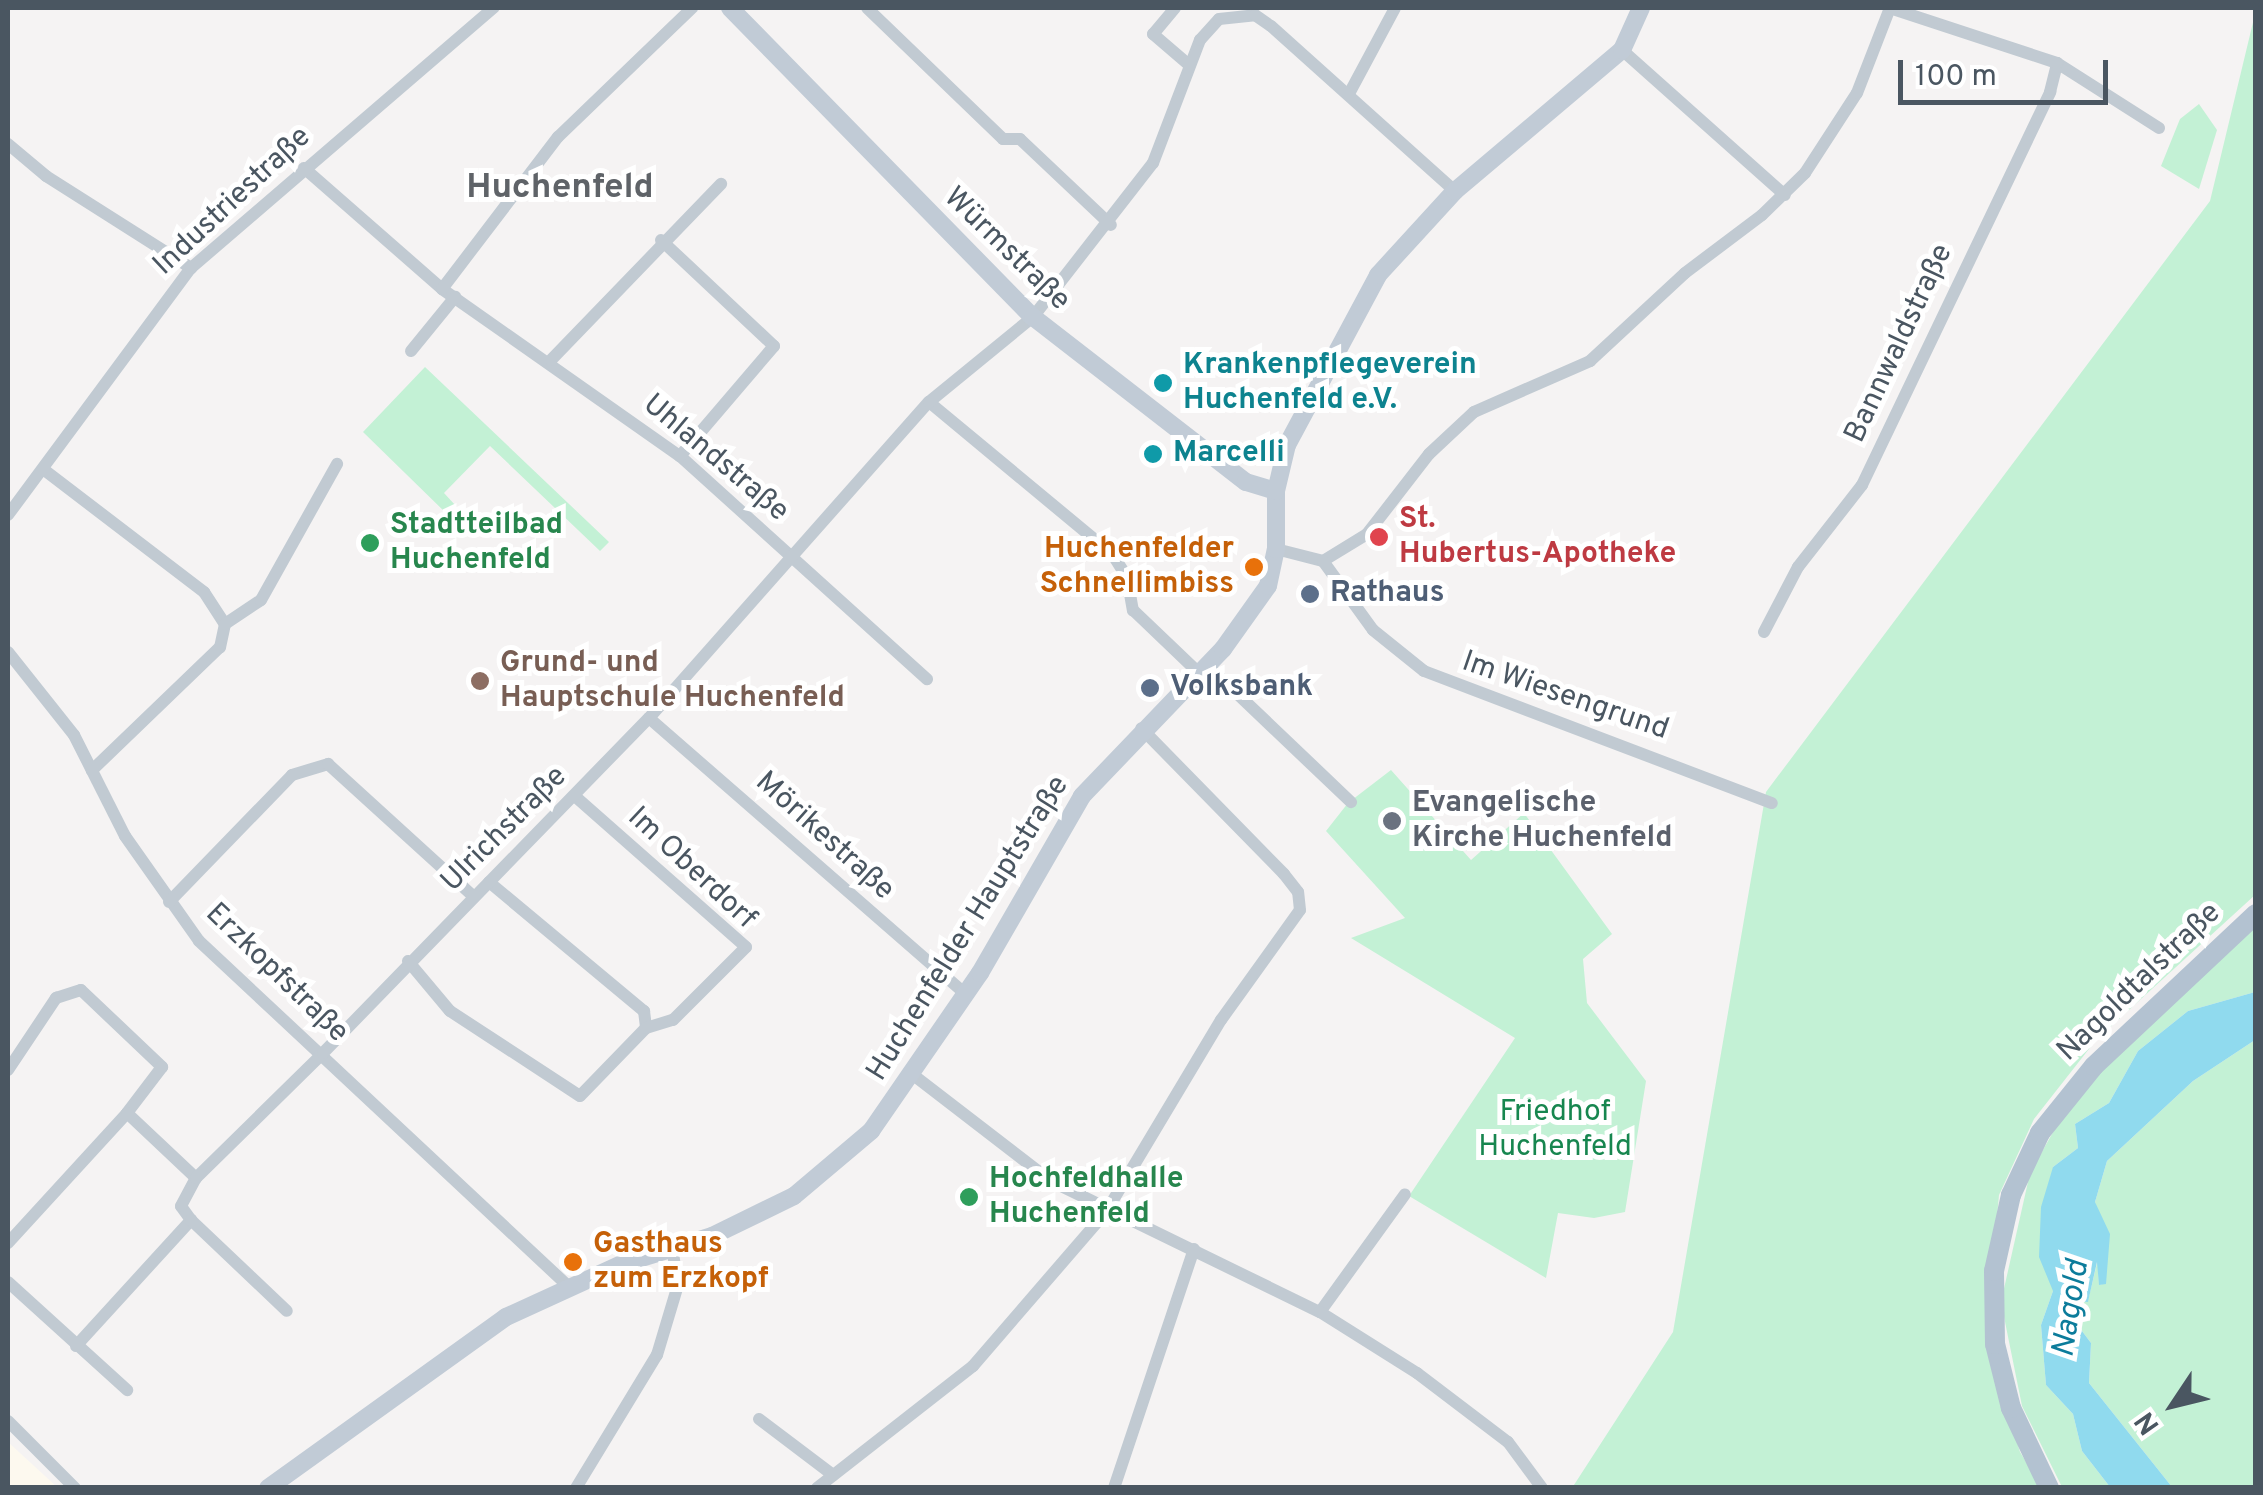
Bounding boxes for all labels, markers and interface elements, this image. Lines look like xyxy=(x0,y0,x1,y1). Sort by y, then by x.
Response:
scale bar xyxy=(1903,40,2113,102)
text: 100 m xyxy=(1915,59,1997,96)
street label: Industriestraße xyxy=(147,120,319,284)
district label: Huchenfeld xyxy=(466,167,654,209)
street label: Würmstraße xyxy=(935,181,1077,319)
street label: Bannwaldstraße xyxy=(1838,239,1962,449)
place label: Krankenpflegeverein Huchenfeld e.V. xyxy=(1183,348,1477,418)
marker: Krankenpflegeverein Huchenfeld e.V. xyxy=(1152,372,1174,394)
street label: Uhlandstraße xyxy=(635,388,795,530)
place label: Marcelli xyxy=(1173,436,1285,472)
marker: Marcelli xyxy=(1142,443,1164,465)
place label: St. Hubertus-Apotheke xyxy=(1399,502,1676,572)
place label: Stadtteilbad Huchenfeld xyxy=(390,508,563,578)
marker: St. Hubertus-Apotheke xyxy=(1368,526,1390,548)
marker: Stadtteilbad Huchenfeld xyxy=(359,532,381,554)
place label: Huchenfelder Schnellimbiss xyxy=(1040,532,1234,602)
marker: Huchenfelder Schnellimbiss xyxy=(1243,556,1265,578)
place label: Rathaus xyxy=(1330,576,1444,612)
marker: Rathaus xyxy=(1299,583,1321,605)
street label: Im Wiesengrund xyxy=(1457,645,1673,749)
place label: Grund- und Hauptschule Huchenfeld xyxy=(500,646,845,716)
marker: Grund- und Hauptschule Huchenfeld xyxy=(469,670,491,692)
place label: Volksbank xyxy=(1170,670,1313,706)
marker: Volksbank xyxy=(1139,677,1161,699)
street label: Ulrichstraße xyxy=(435,760,575,900)
street label: Mörikestraße xyxy=(747,765,901,909)
street label: Huchenfelder Hauptstraße xyxy=(860,770,1078,1088)
place label: Evangelische Kirche Huchenfeld xyxy=(1412,786,1673,856)
street label: Im Oberdorf xyxy=(619,800,763,938)
marker: Evangelische Kirche Huchenfeld xyxy=(1381,810,1403,832)
street label: Nagoldtalstraße xyxy=(2051,896,2229,1070)
street label: Erzkopfstraße xyxy=(197,897,355,1051)
park label: Friedhof Huchenfeld xyxy=(1478,1095,1632,1166)
place label: Hochfeldhalle Huchenfeld xyxy=(989,1162,1183,1232)
marker: Hochfeldhalle Huchenfeld xyxy=(958,1186,980,1208)
place label: Gasthaus zum Erzkopf xyxy=(593,1227,769,1298)
marker: Gasthaus zum Erzkopf xyxy=(562,1251,584,1273)
water label: Nagold xyxy=(2045,1258,2099,1360)
north arrow xyxy=(2123,1355,2223,1455)
text: N xyxy=(2128,1404,2169,1441)

